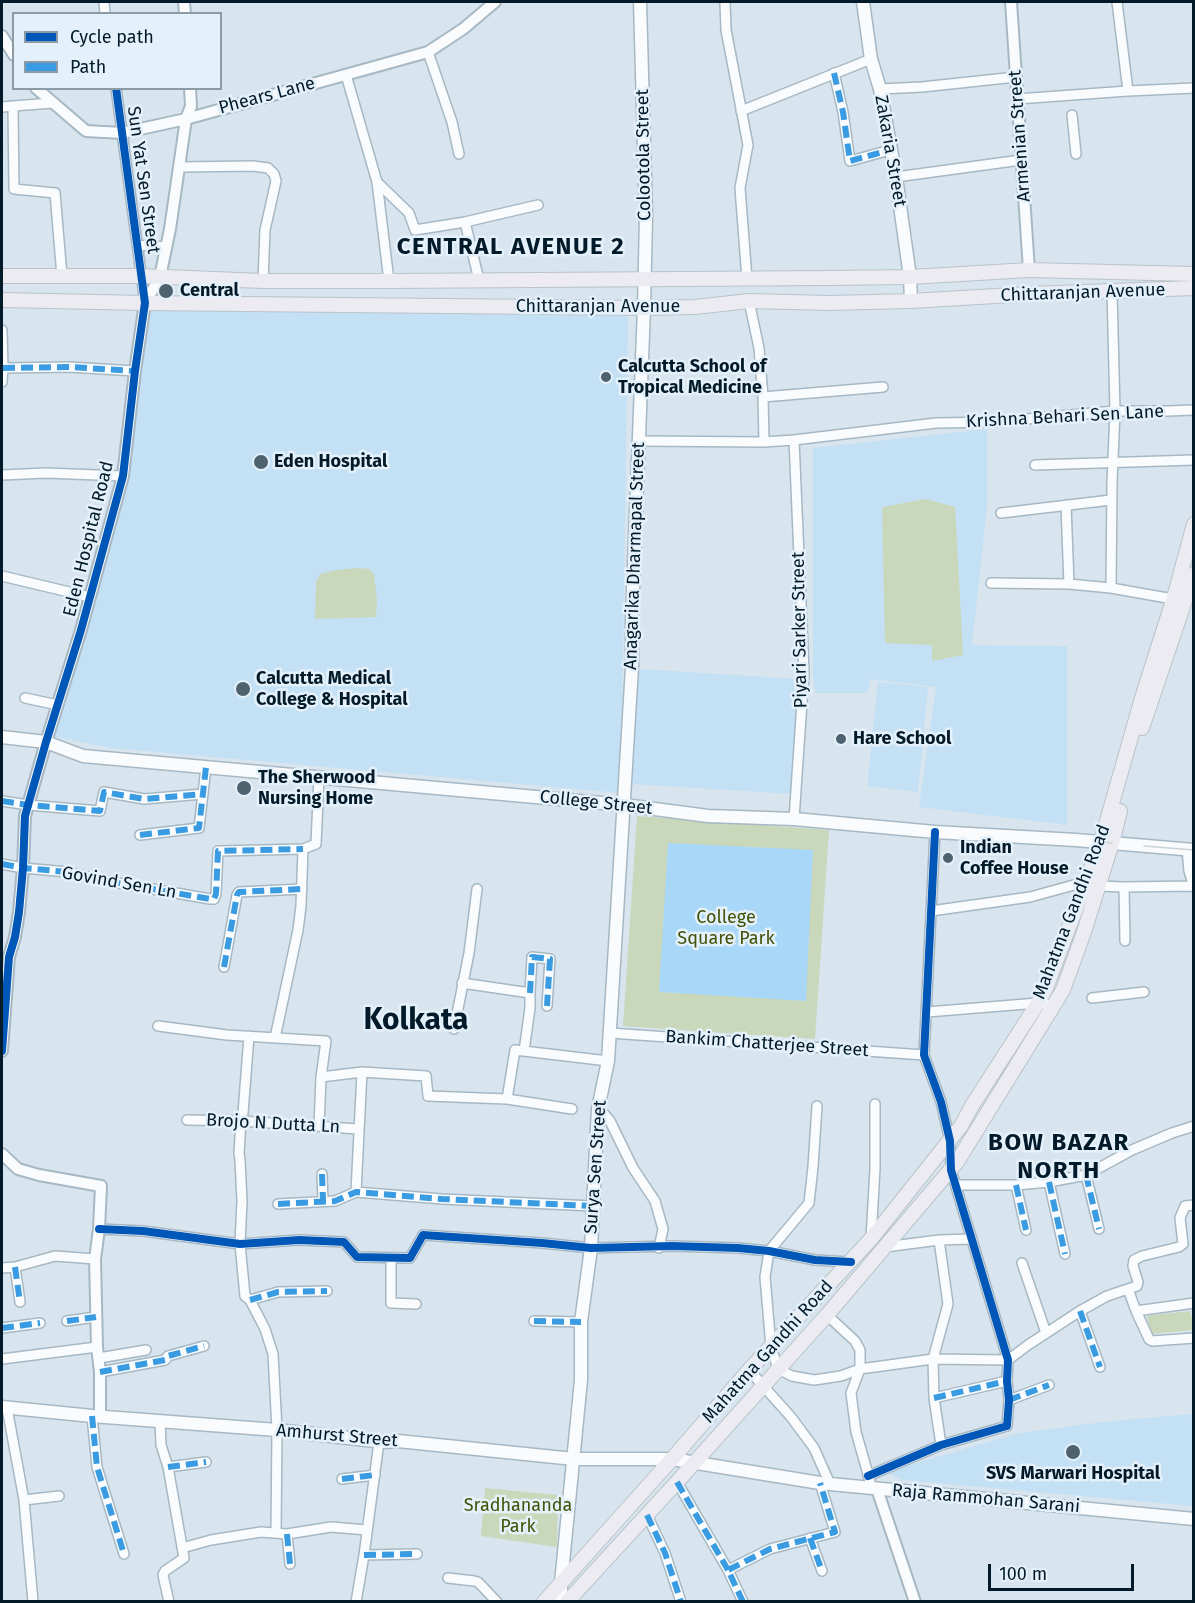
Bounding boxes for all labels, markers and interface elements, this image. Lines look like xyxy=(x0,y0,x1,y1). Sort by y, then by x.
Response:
legend xyxy=(12,12,222,90)
text: Cycle path xyxy=(70,26,154,48)
text: Path xyxy=(70,56,106,78)
street label: Armenian Street xyxy=(1005,69,1035,203)
street label: Phears Lane xyxy=(216,73,318,119)
street label: Colootola Street xyxy=(632,89,656,221)
street label: Zakaria Street xyxy=(870,93,910,209)
street label: Sun Yat Sen Street xyxy=(122,105,164,255)
district label: CENTRAL AVENUE 2 xyxy=(397,233,625,261)
street label: Chittaranjan Avenue xyxy=(1000,279,1166,307)
place label: Central xyxy=(180,280,239,302)
marker: Central xyxy=(157,282,175,300)
street label: Chittaranjan Avenue xyxy=(516,296,680,318)
place label: Calcutta School of Tropical Medicine xyxy=(618,356,767,398)
marker: Calcutta School of Tropical Medicine xyxy=(599,370,613,384)
street label: Krishna Behari Sen Lane xyxy=(965,401,1165,433)
street label: Anagarika Dharmapal Street xyxy=(620,442,650,670)
place label: Eden Hospital xyxy=(274,451,387,473)
marker: Eden Hospital xyxy=(252,453,270,471)
street label: Eden Hospital Road xyxy=(59,459,119,619)
street label: Piyari Sarker Street xyxy=(788,551,812,709)
place label: Calcutta Medical College & Hospital xyxy=(256,668,407,710)
marker: Calcutta Medical College & Hospital xyxy=(234,680,252,698)
place label: Hare School xyxy=(853,728,951,750)
marker: Hare School xyxy=(834,732,848,746)
place label: The Sherwood Nursing Home xyxy=(258,767,375,810)
marker: The Sherwood Nursing Home xyxy=(235,779,253,797)
street label: College Street xyxy=(539,786,653,820)
street label: Mahatma Gandhi Road xyxy=(1029,822,1115,1002)
place label: Indian Coffee House xyxy=(960,837,1069,880)
marker: Indian Coffee House xyxy=(941,851,955,865)
street label: Govind Sen Ln xyxy=(60,862,178,904)
park label: College Square Park xyxy=(677,907,775,950)
district label: Kolkata xyxy=(363,1003,469,1039)
street label: Bankim Chatterjee Street xyxy=(665,1026,869,1062)
street label: Surya Sen Street xyxy=(581,1099,611,1235)
street label: Brojo N Dutta Ln xyxy=(205,1110,341,1138)
district label: BOW BAZAR NORTH xyxy=(988,1129,1130,1185)
street label: Mahatma Gandhi Road xyxy=(698,1276,838,1428)
street label: Amhurst Street xyxy=(275,1420,399,1452)
marker: SVS Marwari Hospital xyxy=(1064,1443,1082,1461)
place label: SVS Marwari Hospital xyxy=(986,1463,1160,1485)
street label: Raja Rammohan Sarani xyxy=(891,1480,1081,1518)
park label: Sradhananda Park xyxy=(464,1495,572,1538)
scale bar xyxy=(991,1552,1136,1590)
text: 100 m xyxy=(999,1563,1047,1585)

